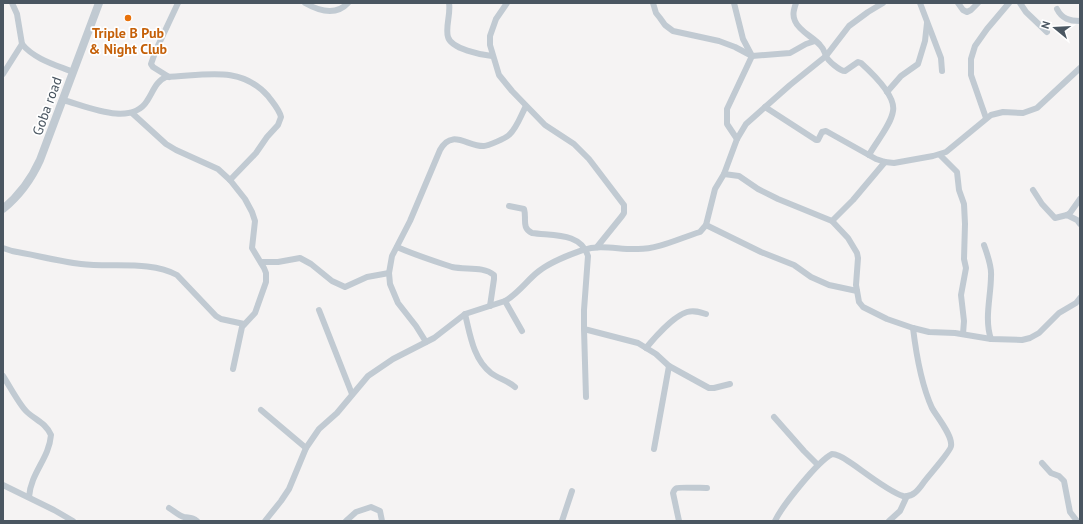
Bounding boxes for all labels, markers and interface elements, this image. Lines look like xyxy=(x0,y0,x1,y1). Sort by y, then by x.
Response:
north arrow xyxy=(1035,8,1075,48)
marker: Triple B Pub & Night Club xyxy=(123,13,133,23)
text: N xyxy=(1038,19,1053,31)
place label: Triple B Pub & Night Club xyxy=(89,24,168,58)
street label: Goba road xyxy=(28,74,66,138)

